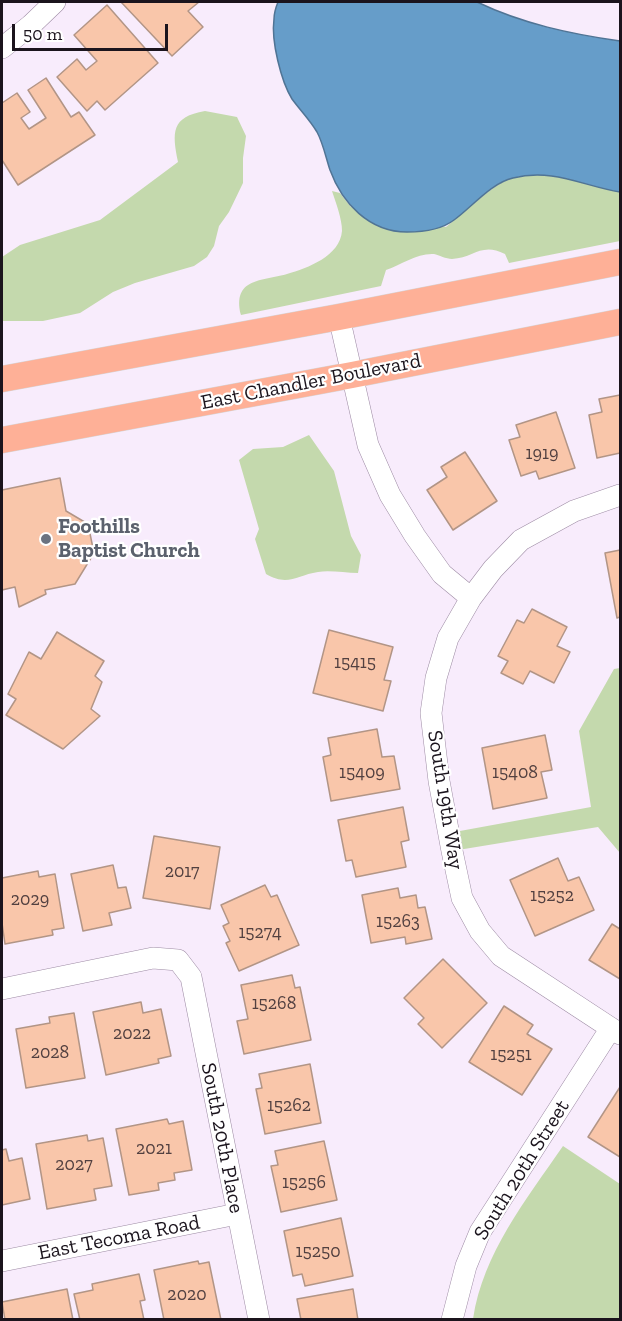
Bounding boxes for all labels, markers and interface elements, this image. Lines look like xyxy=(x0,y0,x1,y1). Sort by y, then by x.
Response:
scale bar xyxy=(15,12,171,50)
text: 50 m xyxy=(23,23,62,45)
street label: East Chandler Boulevard xyxy=(199,348,423,416)
house number: 1919 xyxy=(526,443,558,465)
place label: Foothills Baptist Church xyxy=(58,514,200,564)
marker: Foothills Baptist Church xyxy=(39,532,53,546)
house number: 15415 xyxy=(334,652,376,674)
street label: South 19th Way xyxy=(422,729,468,871)
house number: 15409 xyxy=(339,762,385,784)
house number: 15408 xyxy=(492,762,538,784)
house number: 2017 xyxy=(165,861,199,883)
house number: 15252 xyxy=(530,885,574,907)
house number: 2029 xyxy=(11,889,49,911)
house number: 15263 xyxy=(376,911,420,933)
house number: 15274 xyxy=(238,922,282,944)
house number: 15268 xyxy=(252,993,296,1015)
house number: 2022 xyxy=(113,1023,151,1045)
house number: 2028 xyxy=(31,1042,69,1064)
house number: 15251 xyxy=(490,1044,532,1066)
street label: South 20th Place xyxy=(195,1061,249,1215)
house number: 15262 xyxy=(267,1095,311,1117)
street label: South 20th Street xyxy=(469,1095,575,1245)
house number: 2021 xyxy=(136,1138,172,1160)
house number: 2027 xyxy=(55,1154,93,1176)
house number: 15256 xyxy=(282,1172,326,1194)
street label: East Tecoma Road xyxy=(36,1210,202,1266)
house number: 15250 xyxy=(296,1241,340,1263)
house number: 2020 xyxy=(167,1284,207,1306)

